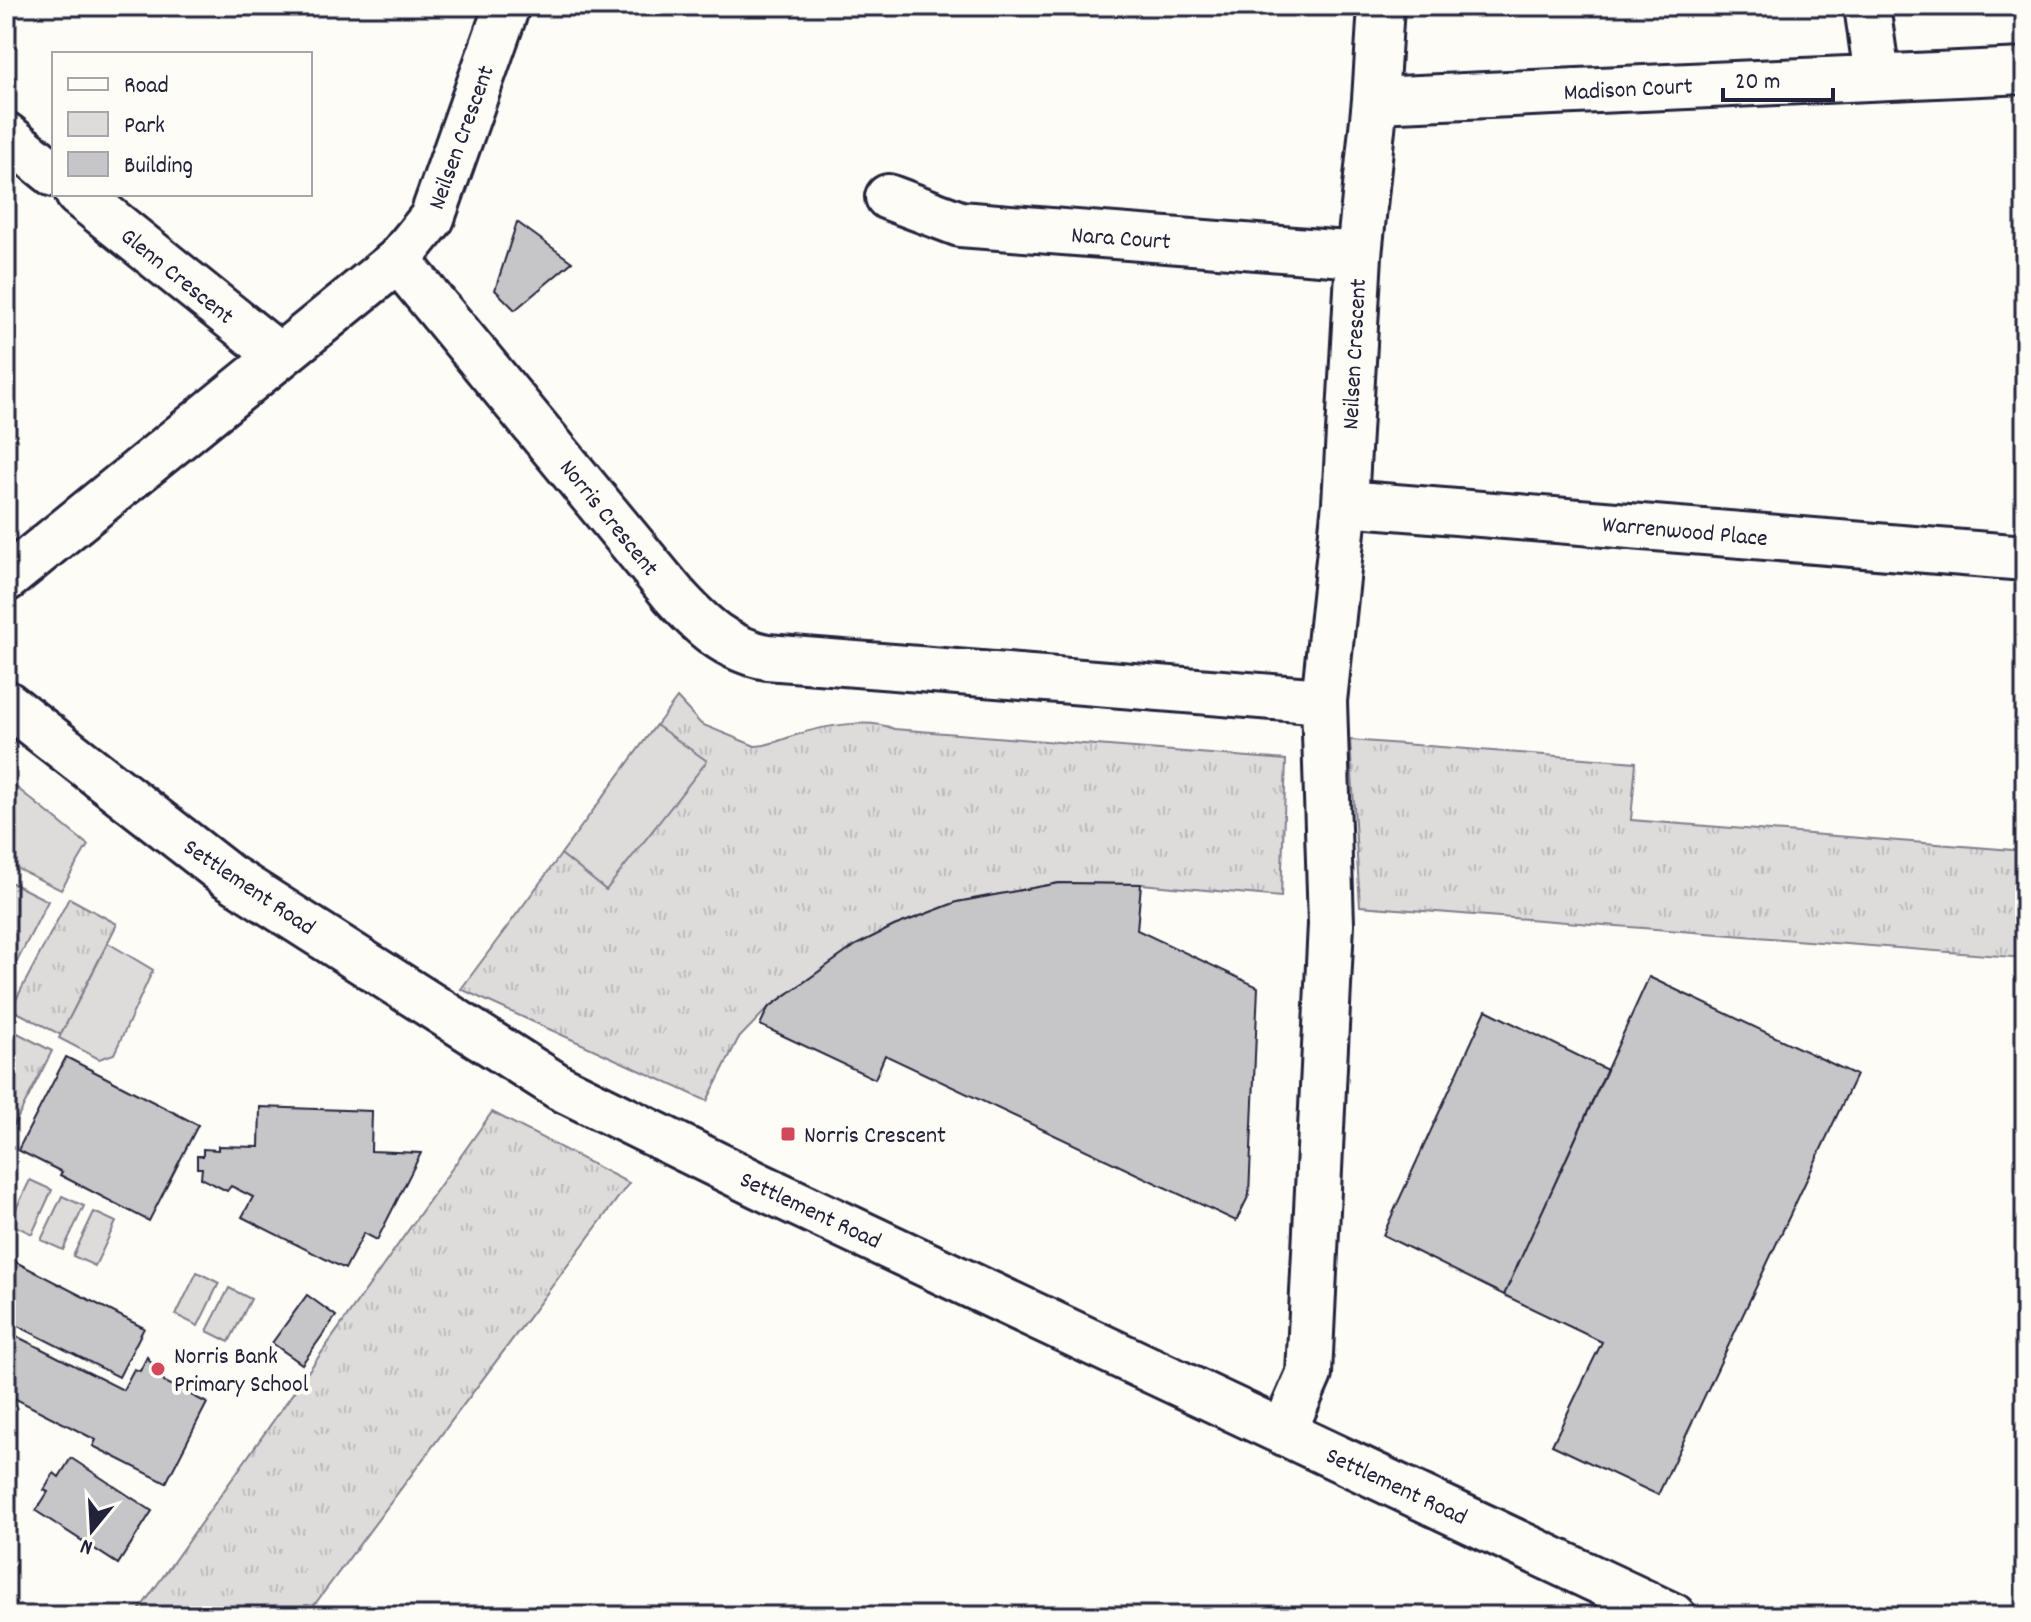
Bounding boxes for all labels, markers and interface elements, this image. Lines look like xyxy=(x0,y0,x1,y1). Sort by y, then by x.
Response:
legend xyxy=(52,52,312,196)
scale bar xyxy=(1723,52,1833,102)
street label: Neilsen Crescent xyxy=(421,61,505,215)
text: 20 m xyxy=(1735,66,1781,100)
text: Road xyxy=(124,70,169,104)
street label: Madison Court xyxy=(1563,71,1694,111)
text: Park xyxy=(124,110,165,144)
text: Building xyxy=(124,150,193,184)
street label: Nara Court xyxy=(1070,220,1172,260)
street label: Glenn Crescent xyxy=(112,221,240,334)
street label: Neilsen Crescent xyxy=(1335,278,1377,431)
street label: Norris Crescent xyxy=(550,453,666,585)
street label: Warrenwood Place xyxy=(1601,509,1769,557)
street label: Settlement Road xyxy=(176,832,321,945)
place label: Norris Crescent xyxy=(804,1120,946,1154)
marker: Norris Crescent xyxy=(779,1125,797,1143)
street label: Settlement Road xyxy=(733,1164,886,1259)
place label: Norris Bank Primary School xyxy=(174,1341,309,1403)
marker: Norris Bank Primary School xyxy=(149,1360,167,1378)
street label: Settlement Road xyxy=(1319,1440,1472,1535)
north arrow xyxy=(52,1490,132,1570)
text: N xyxy=(77,1529,97,1562)

